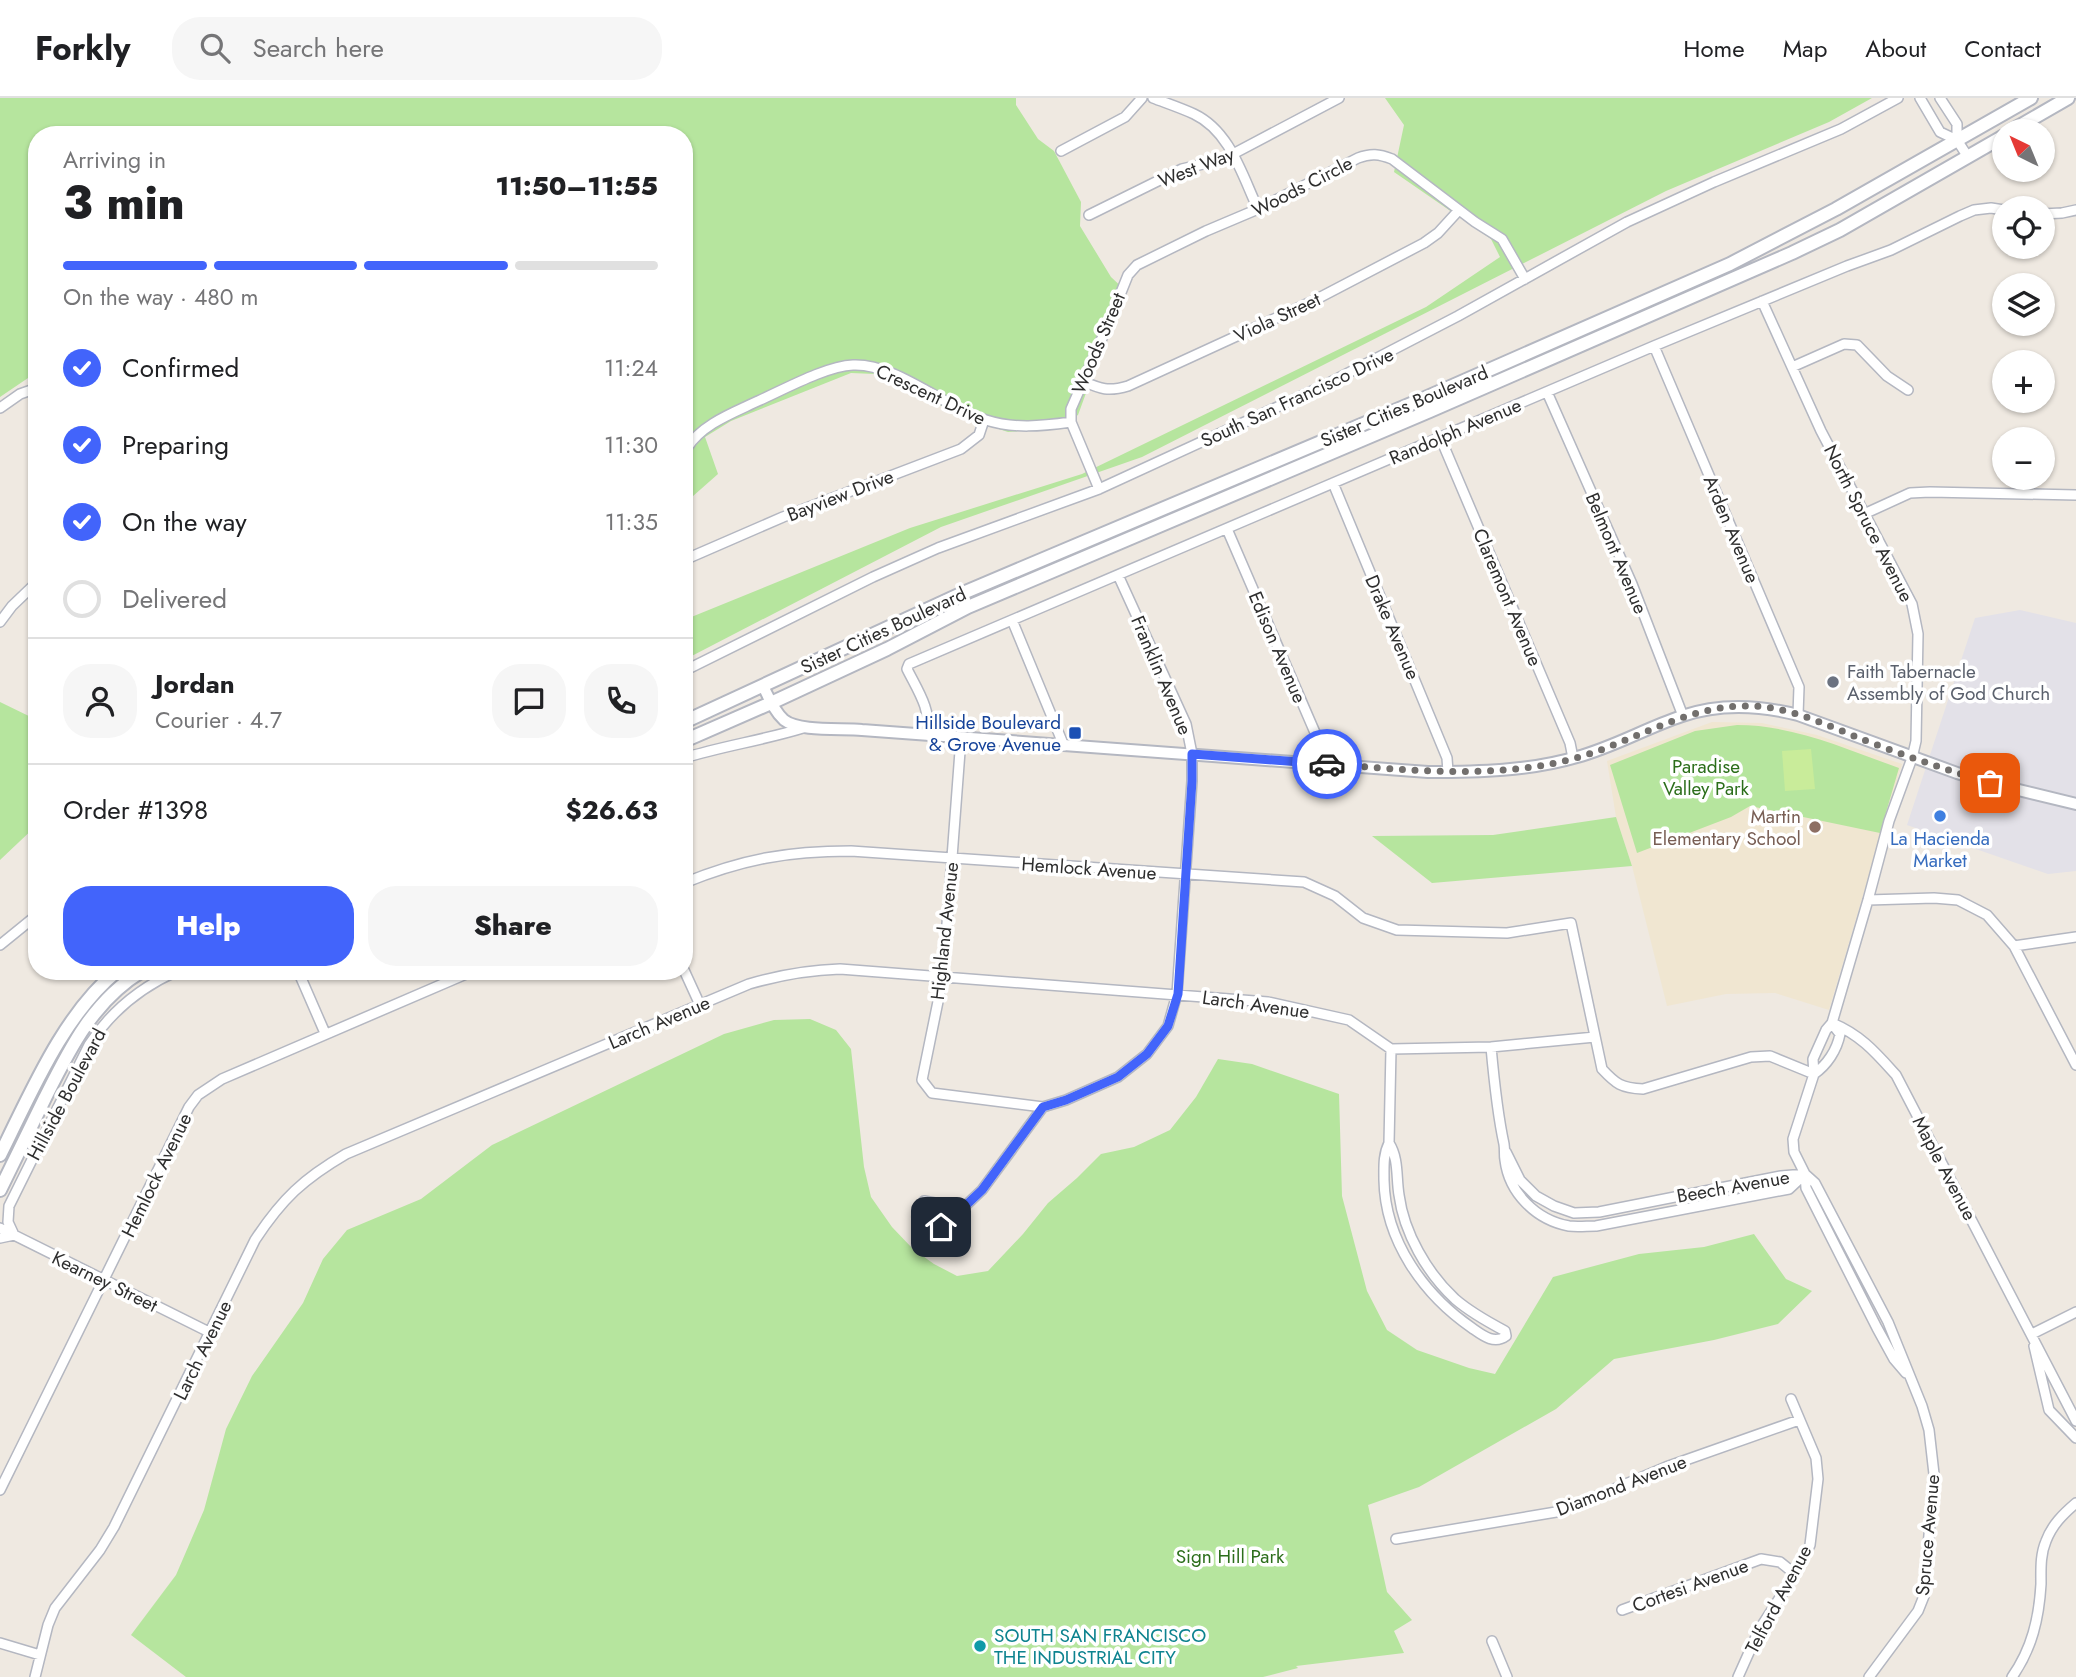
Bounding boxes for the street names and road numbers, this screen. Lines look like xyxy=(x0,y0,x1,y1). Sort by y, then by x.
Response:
street label: West Way xyxy=(1154,140,1239,194)
street label: Woods Circle xyxy=(1247,149,1357,223)
street label: Viola Street xyxy=(1230,286,1325,349)
street label: Woods Street xyxy=(1065,288,1132,398)
street label: South San Francisco Drive xyxy=(1196,341,1398,454)
street label: Crescent Drive xyxy=(872,357,990,432)
street label: Sister Cities Boulevard xyxy=(1316,359,1492,454)
street label: Randolph Avenue xyxy=(1385,391,1526,471)
street label: North Spruce Avenue xyxy=(1817,440,1920,607)
street label: Bayview Drive xyxy=(783,463,898,528)
street label: Arden Avenue xyxy=(1697,471,1766,587)
street label: Belmont Avenue xyxy=(1579,488,1654,618)
street label: Claremont Avenue xyxy=(1466,524,1549,670)
street label: Drake Avenue xyxy=(1358,571,1427,684)
street label: Sister Cities Boulevard xyxy=(796,580,970,681)
street label: Edison Avenue xyxy=(1242,587,1313,707)
street label: Franklin Avenue xyxy=(1124,611,1199,739)
street label: Hemlock Avenue xyxy=(1021,850,1158,887)
street label: Highland Avenue xyxy=(924,861,965,1001)
street label: Larch Avenue xyxy=(1201,984,1311,1025)
street label: Larch Avenue xyxy=(604,989,714,1056)
street label: Hillside Boulevard xyxy=(20,1024,113,1165)
street label: Hemlock Avenue xyxy=(115,1108,198,1242)
street label: Maple Avenue xyxy=(1906,1111,1983,1225)
street label: Beech Avenue xyxy=(1675,1163,1792,1210)
street label: Kearney Street xyxy=(47,1244,163,1319)
street label: Larch Avenue xyxy=(167,1296,238,1405)
street label: Diamond Avenue xyxy=(1552,1448,1691,1523)
street label: Spruce Avenue xyxy=(1909,1473,1946,1597)
street label: Telford Avenue xyxy=(1739,1540,1818,1658)
street label: Cortesi Avenue xyxy=(1628,1552,1752,1619)

